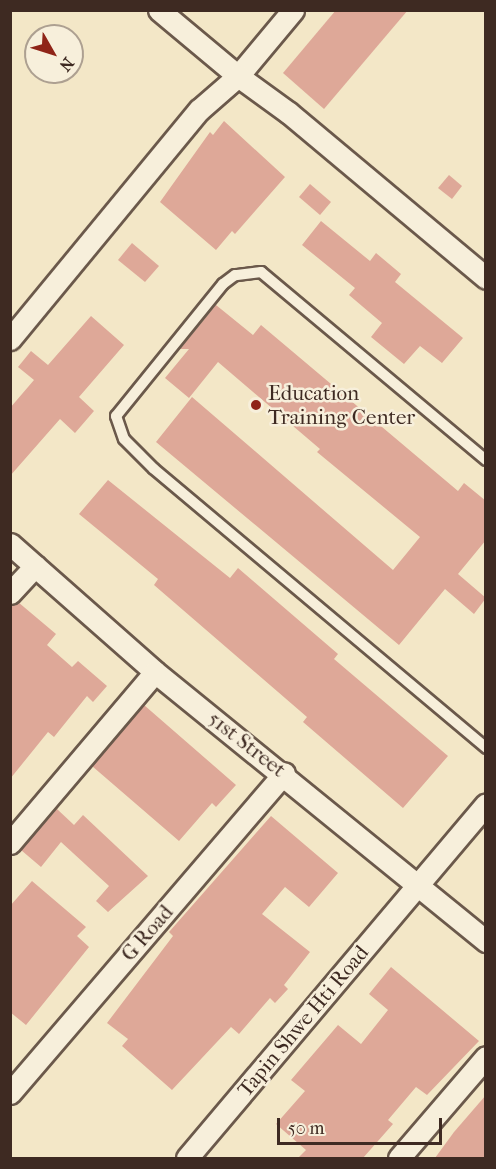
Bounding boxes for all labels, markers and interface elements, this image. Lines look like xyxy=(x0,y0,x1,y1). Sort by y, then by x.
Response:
north arrow xyxy=(24,24,84,84)
text: N xyxy=(56,54,78,75)
place label: Education Training Center xyxy=(268,380,415,430)
marker: Education Training Center xyxy=(249,398,263,412)
street label: 51st Street xyxy=(203,706,291,782)
street label: G Road xyxy=(116,900,178,966)
street label: Tapin Shwe Hti Road xyxy=(232,940,374,1102)
scale bar xyxy=(280,1106,445,1144)
text: 50 m xyxy=(288,1118,324,1139)

